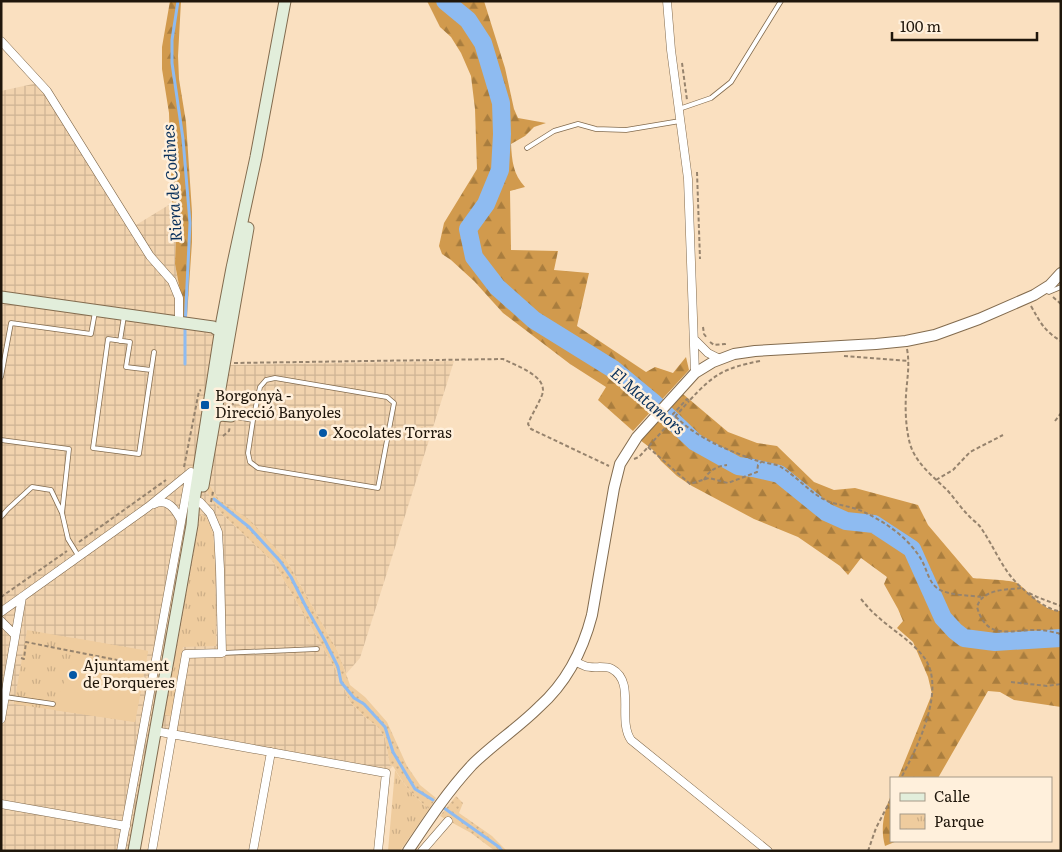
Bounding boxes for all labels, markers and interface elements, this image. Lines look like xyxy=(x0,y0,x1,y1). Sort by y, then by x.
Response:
scale bar xyxy=(892,10,1037,42)
text: 100 m xyxy=(900,14,941,37)
water label: Riera de Codines xyxy=(155,123,187,243)
water label: El Matamors xyxy=(606,361,691,440)
place label: Borgonyà - Direcció Banyoles xyxy=(215,383,341,423)
marker: Borgonyà - Direcció Banyoles xyxy=(199,399,211,411)
place label: Xocolates Torras xyxy=(333,420,452,443)
marker: Xocolates Torras xyxy=(317,427,329,439)
place label: Ajuntament de Porqueres xyxy=(83,653,175,693)
marker: Ajuntament de Porqueres xyxy=(67,669,79,681)
legend xyxy=(890,777,1052,842)
text: Calle xyxy=(934,784,970,807)
text: Parque xyxy=(934,809,984,832)

